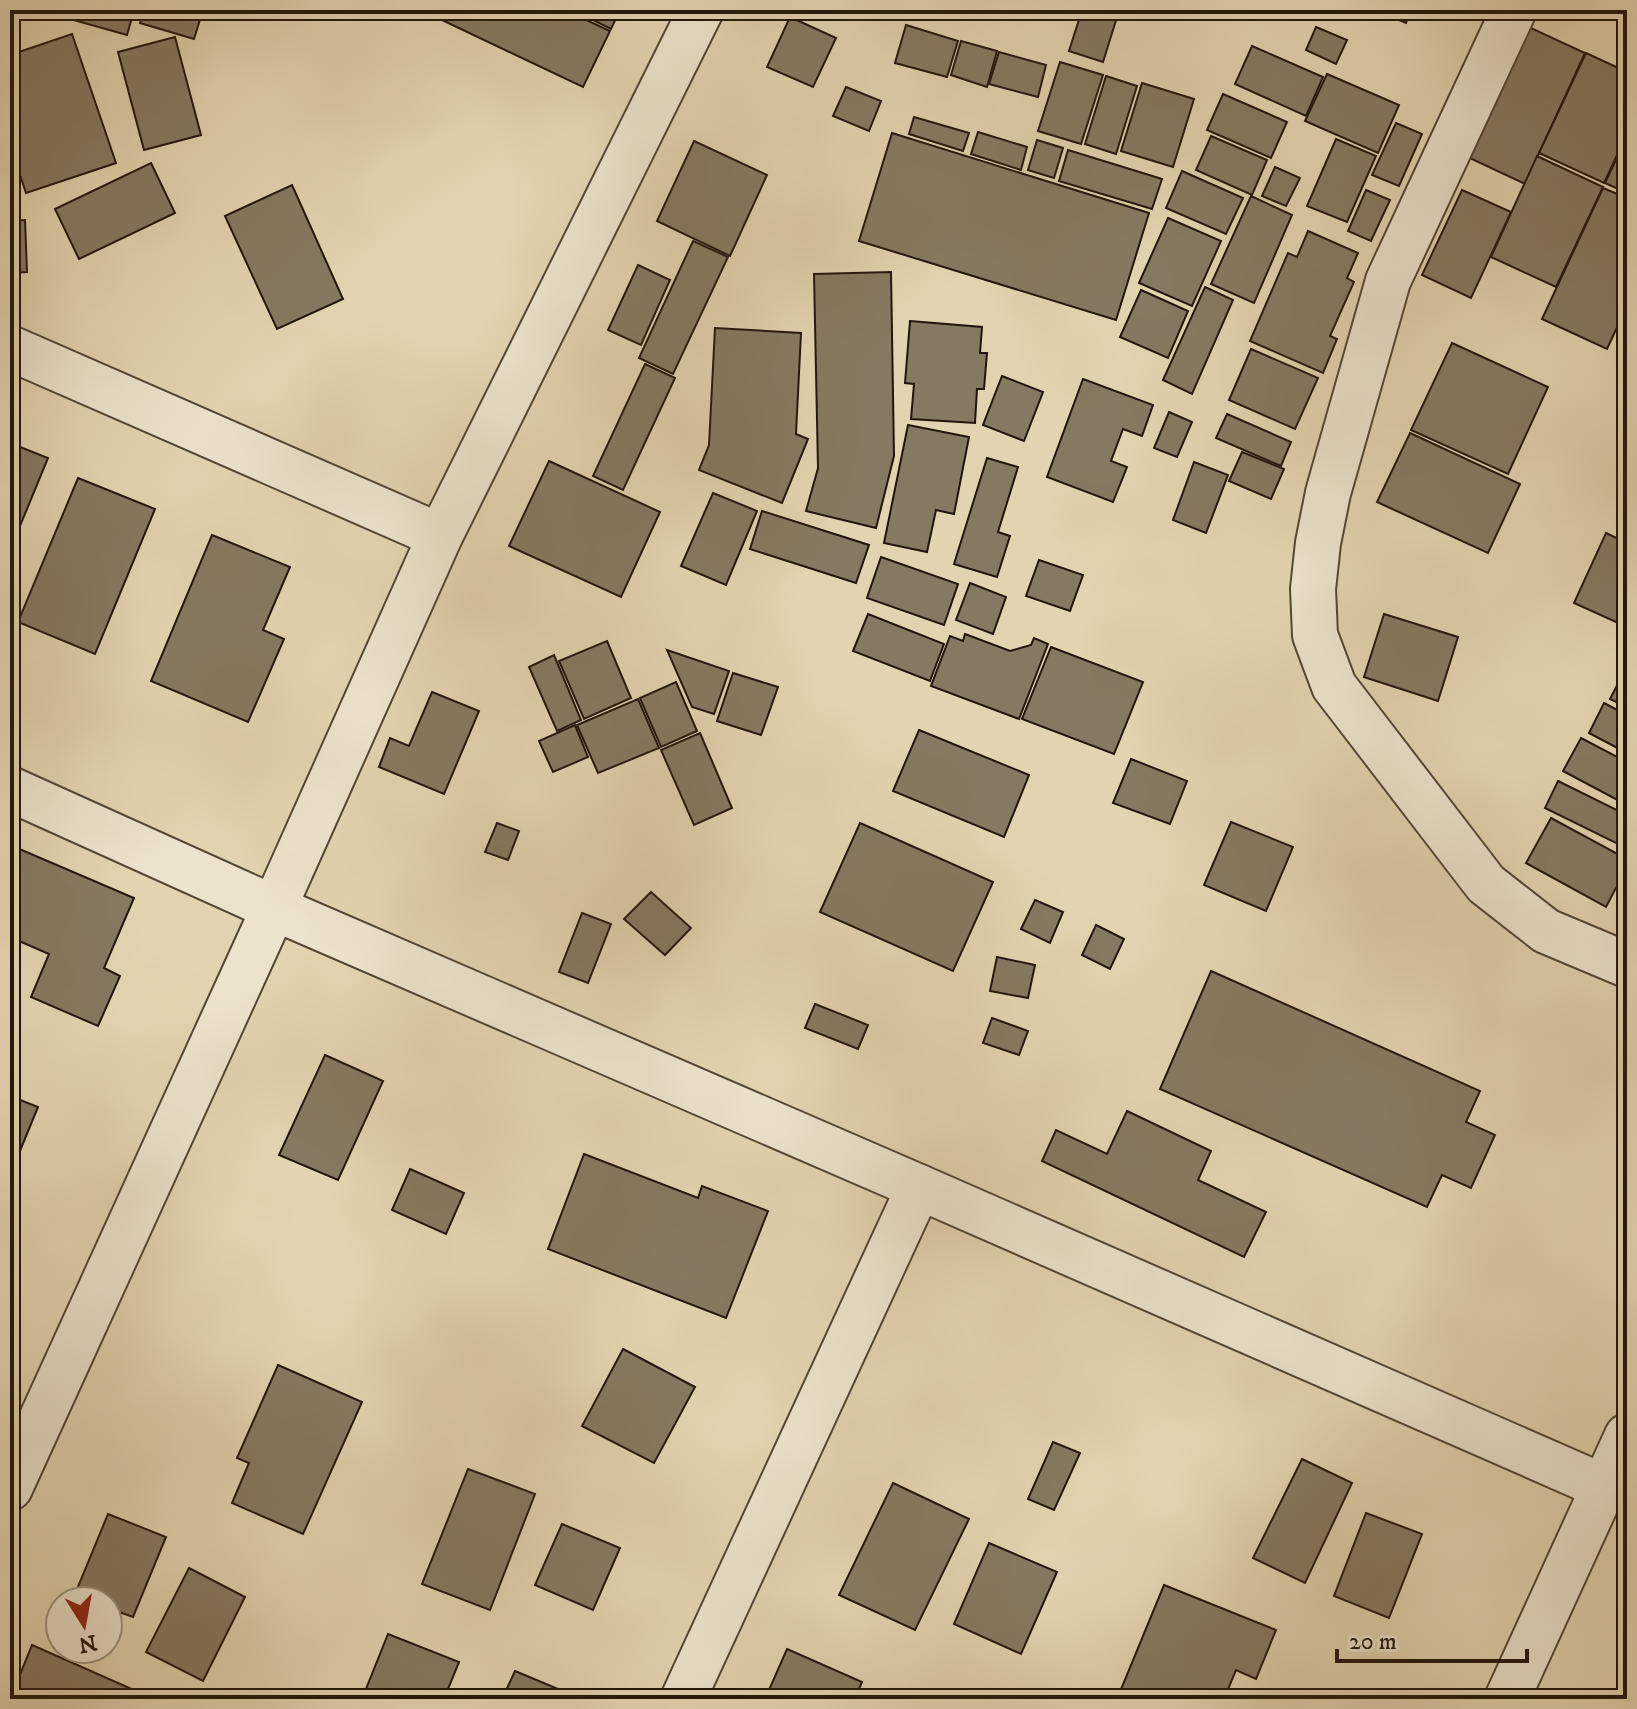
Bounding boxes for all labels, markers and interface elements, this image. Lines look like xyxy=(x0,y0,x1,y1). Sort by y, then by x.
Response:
north arrow xyxy=(44,1585,124,1665)
scale bar xyxy=(1337,1613,1527,1663)
text: 20 m xyxy=(1349,1627,1397,1657)
text: N xyxy=(76,1628,99,1658)

